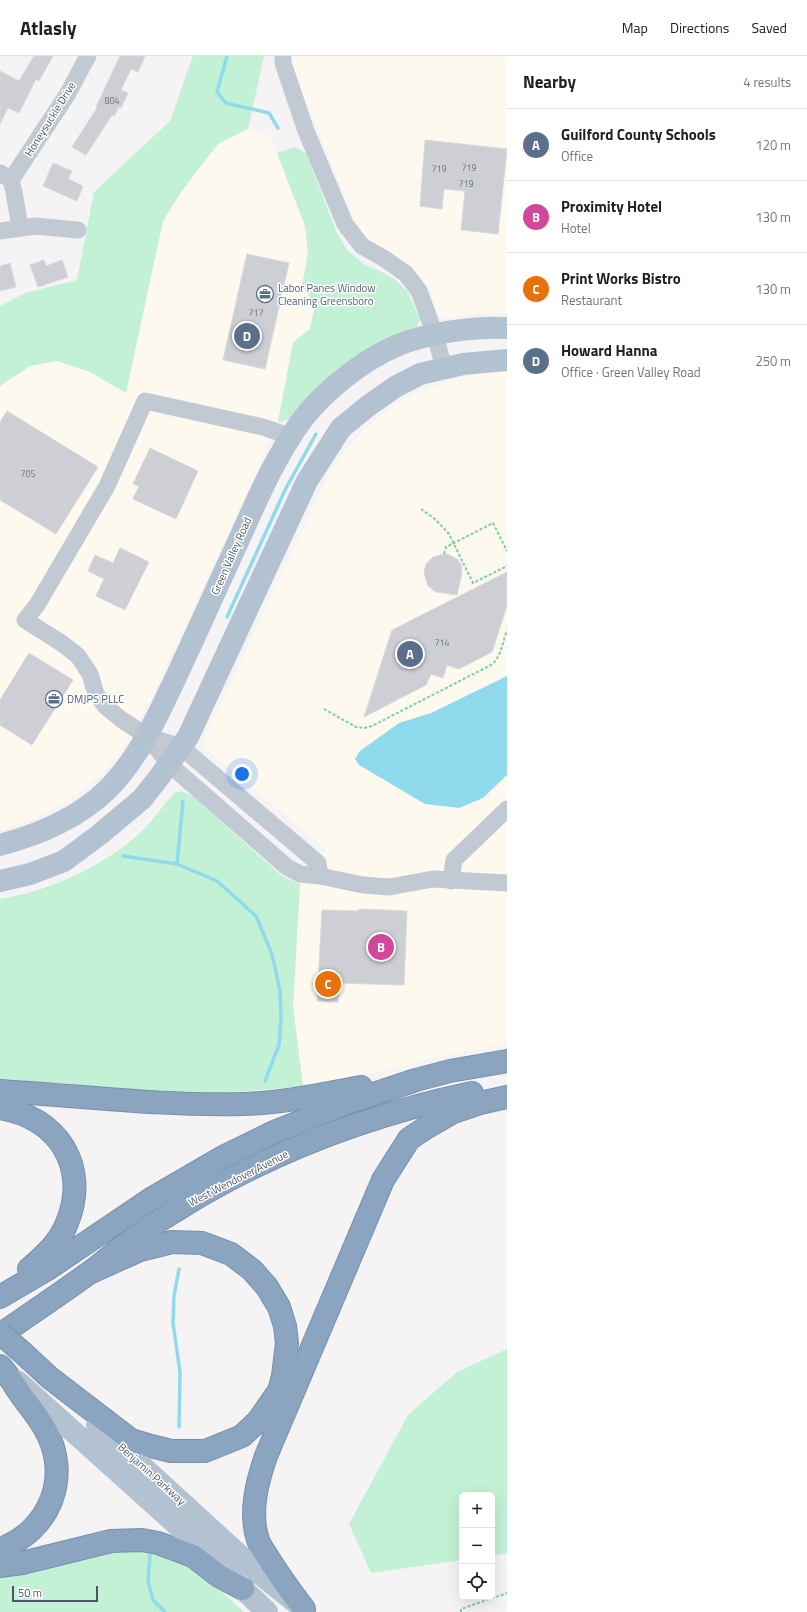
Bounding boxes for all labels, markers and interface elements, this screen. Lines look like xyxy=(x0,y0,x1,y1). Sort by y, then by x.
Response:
text: Atlasly xyxy=(20,13,77,42)
text: Map xyxy=(622,17,648,38)
text: Directions xyxy=(670,17,729,38)
text: Saved xyxy=(751,17,787,38)
text: Nearby xyxy=(523,69,576,95)
text: 4 results xyxy=(743,72,791,92)
street label: Honeysuckle Drive xyxy=(21,78,80,159)
house number: 804 xyxy=(104,94,120,107)
text: Guilford County Schools xyxy=(561,123,716,146)
text: A xyxy=(532,135,540,155)
text: 120 m xyxy=(755,135,791,155)
text: Office xyxy=(561,146,593,166)
house number: 719 xyxy=(461,161,477,174)
house number: 719 xyxy=(431,162,447,175)
house number: 719 xyxy=(458,177,474,190)
text: Proximity Hotel xyxy=(561,195,662,218)
text: B xyxy=(532,207,540,227)
text: 130 m xyxy=(755,207,791,227)
text: Hotel xyxy=(561,218,591,238)
text: Print Works Bistro xyxy=(561,267,681,290)
text: C xyxy=(532,279,540,299)
text: 130 m xyxy=(755,279,791,299)
place label: Labor Panes Window Cleaning Greensboro xyxy=(278,280,376,309)
office icon: Labor Panes Window Cleaning Greensboro xyxy=(255,284,275,304)
text: Restaurant xyxy=(561,290,622,310)
house number: 717 xyxy=(248,306,264,319)
pin: D xyxy=(234,321,260,351)
text: Howard Hanna xyxy=(561,339,657,362)
text: D xyxy=(532,351,540,371)
text: 250 m xyxy=(755,351,791,371)
text: Office · Green Valley Road xyxy=(561,362,701,382)
house number: 705 xyxy=(20,467,36,480)
street label: Green Valley Road xyxy=(207,514,255,597)
house number: 714 xyxy=(434,636,450,649)
pin: A xyxy=(397,639,423,669)
office icon: DMJPS PLLC xyxy=(44,689,64,709)
place label: DMJPS PLLC xyxy=(67,691,124,707)
your location xyxy=(232,764,252,784)
pin: B xyxy=(368,932,394,962)
pin: C xyxy=(315,969,341,999)
street label: West Wendover Avenue xyxy=(185,1146,291,1210)
street label: Benjamin Parkway xyxy=(115,1439,190,1509)
map controls xyxy=(459,1492,495,1600)
button: + xyxy=(459,1492,495,1528)
button: − xyxy=(459,1528,495,1564)
button: locate xyxy=(459,1564,495,1600)
scale bar xyxy=(12,1584,98,1603)
text: 50 m xyxy=(18,1585,42,1601)

